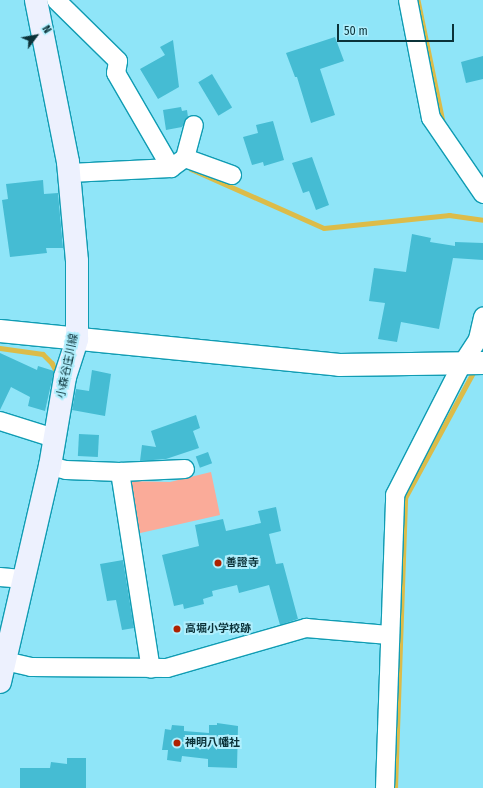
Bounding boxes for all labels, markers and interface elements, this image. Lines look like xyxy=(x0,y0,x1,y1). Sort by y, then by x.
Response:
north arrow xyxy=(16,16,56,56)
scale bar xyxy=(339,16,456,42)
text: N xyxy=(39,23,54,36)
text: 50 m xyxy=(344,24,368,38)
street label: 小森谷庄川線 xyxy=(55,332,81,400)
place label: 善證寺 xyxy=(226,556,259,570)
marker: 善證寺 xyxy=(213,558,223,568)
place label: 高堀小学校跡 xyxy=(185,622,251,636)
marker: 高堀小学校跡 xyxy=(172,624,182,634)
place label: 神明八幡社 xyxy=(185,736,240,750)
marker: 神明八幡社 xyxy=(172,738,182,748)

